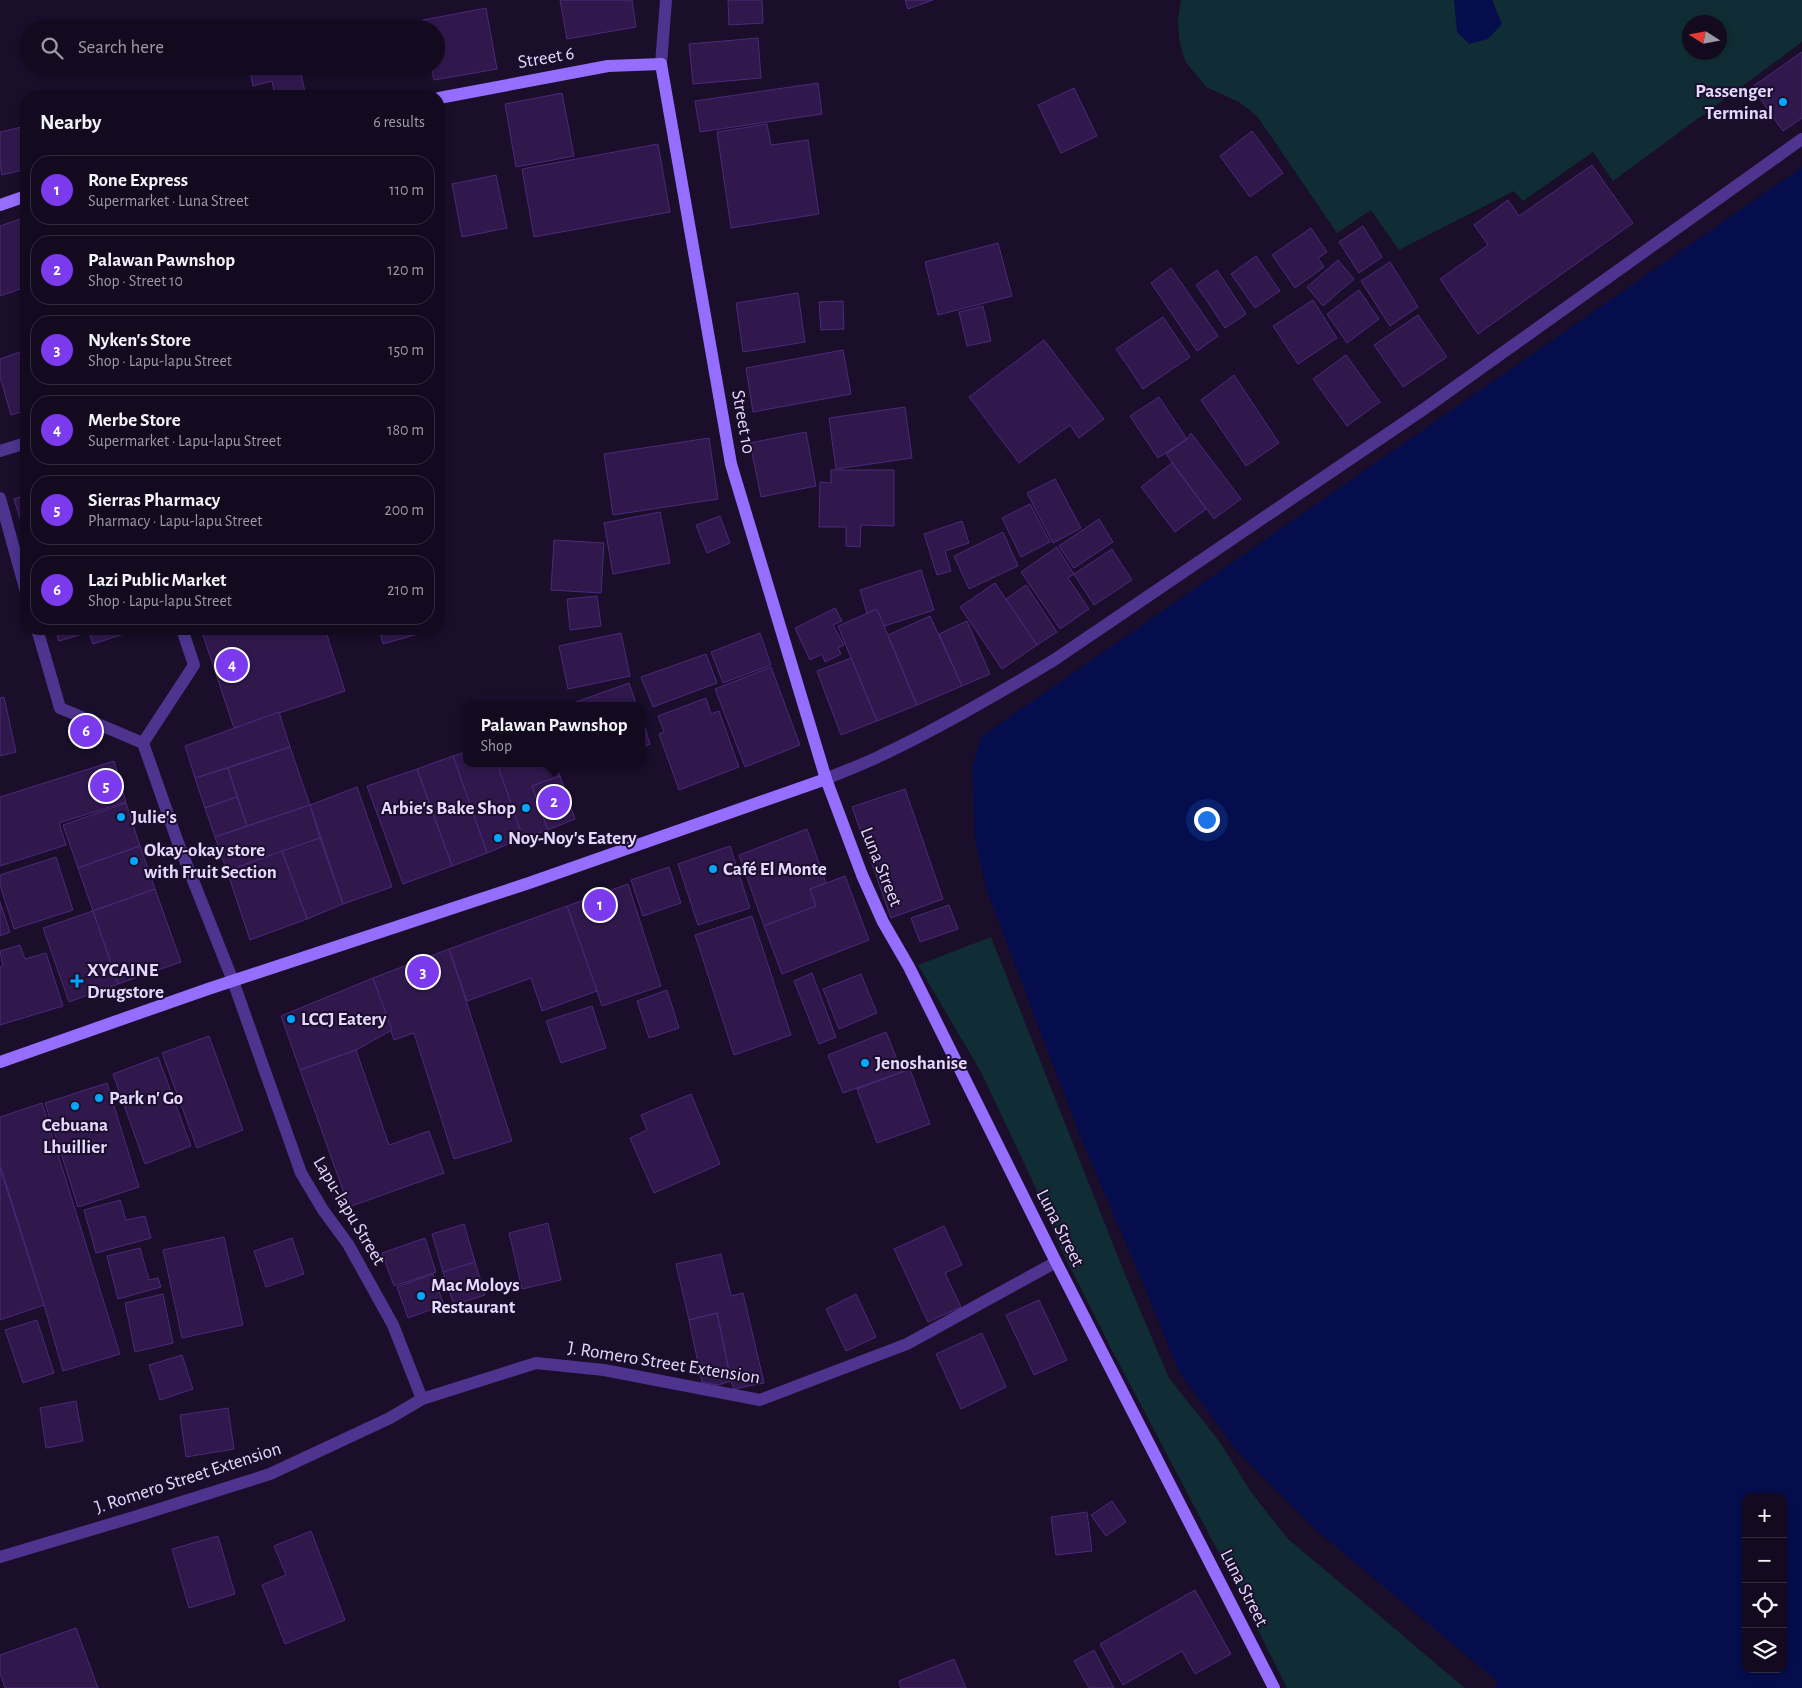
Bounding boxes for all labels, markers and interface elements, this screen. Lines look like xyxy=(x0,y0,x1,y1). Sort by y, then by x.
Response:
north arrow xyxy=(1682,15,1727,60)
search box xyxy=(20,20,445,75)
icon: search xyxy=(38,34,66,62)
text: Search here xyxy=(78,38,164,57)
street label: Street 6 xyxy=(516,44,576,72)
place label: Passenger Terminal xyxy=(1695,82,1773,123)
marker: Passenger Terminal xyxy=(1777,96,1789,108)
text: Nearby xyxy=(40,112,101,133)
text: 6 results xyxy=(373,114,425,130)
text: Rone Express xyxy=(88,171,188,190)
text: 1 xyxy=(54,182,60,198)
text: 110 m xyxy=(389,182,424,198)
text: Supermarket · Luna Street xyxy=(88,193,249,209)
text: Palawan Pawnshop xyxy=(88,251,235,270)
text: 2 xyxy=(53,262,61,278)
text: 120 m xyxy=(387,262,424,278)
text: Shop · Street 10 xyxy=(88,273,183,289)
text: Nyken's Store xyxy=(88,331,191,350)
text: 3 xyxy=(54,342,60,358)
text: 150 m xyxy=(388,342,424,358)
text: Shop · Lapu-lapu Street xyxy=(88,353,232,369)
street label: Street 10 xyxy=(728,389,758,455)
text: Merbe Store xyxy=(88,411,181,430)
text: 4 xyxy=(53,422,61,438)
text: 180 m xyxy=(387,422,424,438)
text: Supermarket · Lapu-lapu Street xyxy=(88,433,281,449)
text: Sierras Pharmacy xyxy=(88,491,220,510)
text: 5 xyxy=(54,502,60,518)
text: 200 m xyxy=(384,502,424,518)
text: Pharmacy · Lapu-lapu Street xyxy=(88,513,262,529)
text: Lazi Public Market xyxy=(88,571,227,590)
text: 6 xyxy=(53,582,61,598)
text: 210 m xyxy=(387,582,424,598)
text: Shop · Lapu-lapu Street xyxy=(88,593,232,609)
pin: 4 xyxy=(216,646,248,684)
popup xyxy=(463,702,645,767)
pin: 6 xyxy=(70,712,102,750)
text: Palawan Pawnshop xyxy=(480,716,628,735)
text: Shop xyxy=(480,738,512,754)
pin: 5 xyxy=(90,767,122,805)
pin: 2 xyxy=(538,783,570,821)
place label: Arbie's Bake Shop xyxy=(381,799,516,818)
marker: Arbie's Bake Shop xyxy=(520,802,532,814)
your location xyxy=(1194,807,1220,833)
place label: Julie's xyxy=(131,808,177,827)
marker: Julie's xyxy=(115,811,127,823)
street label: Luna Street xyxy=(856,825,906,909)
place label: Noy-Noy's Eatery xyxy=(508,829,637,848)
marker: Noy-Noy's Eatery xyxy=(492,832,504,844)
place label: Okay-okay store with Fruit Section xyxy=(144,841,277,882)
marker: Okay-okay store with Fruit Section xyxy=(128,855,140,867)
place label: Café El Monte xyxy=(723,860,827,879)
marker: Café El Monte xyxy=(707,863,719,875)
pin: 1 xyxy=(584,886,616,924)
pin: 3 xyxy=(407,953,439,991)
place label: XYCAINE Drugstore xyxy=(87,961,164,1002)
marker: XYCAINE Drugstore xyxy=(71,975,83,987)
place label: LCCJ Eatery xyxy=(301,1010,387,1029)
marker: LCCJ Eatery xyxy=(285,1013,297,1025)
place label: Jenoshanise xyxy=(875,1054,967,1073)
marker: Jenoshanise xyxy=(859,1057,871,1069)
place label: Park n' Go xyxy=(109,1089,183,1108)
marker: Park n' Go xyxy=(93,1092,105,1104)
marker: Cebuana Lhuillier xyxy=(69,1100,81,1112)
place label: Cebuana Lhuillier xyxy=(42,1116,108,1157)
street label: Lapu-lapu Street xyxy=(309,1154,389,1268)
street label: Luna Street xyxy=(1033,1186,1087,1270)
place label: Mac Moloys Restaurant xyxy=(431,1276,519,1317)
marker: Mac Moloys Restaurant xyxy=(415,1290,427,1302)
street label: J. Romero Street Extension xyxy=(566,1338,762,1388)
street label: J. Romero Street Extension xyxy=(93,1439,283,1517)
map controls xyxy=(1742,1493,1787,1673)
button: + xyxy=(1742,1493,1787,1538)
button: − xyxy=(1742,1538,1787,1583)
street label: Luna Street xyxy=(1217,1546,1271,1630)
button: locate xyxy=(1742,1583,1787,1628)
button: layers xyxy=(1742,1628,1787,1673)

